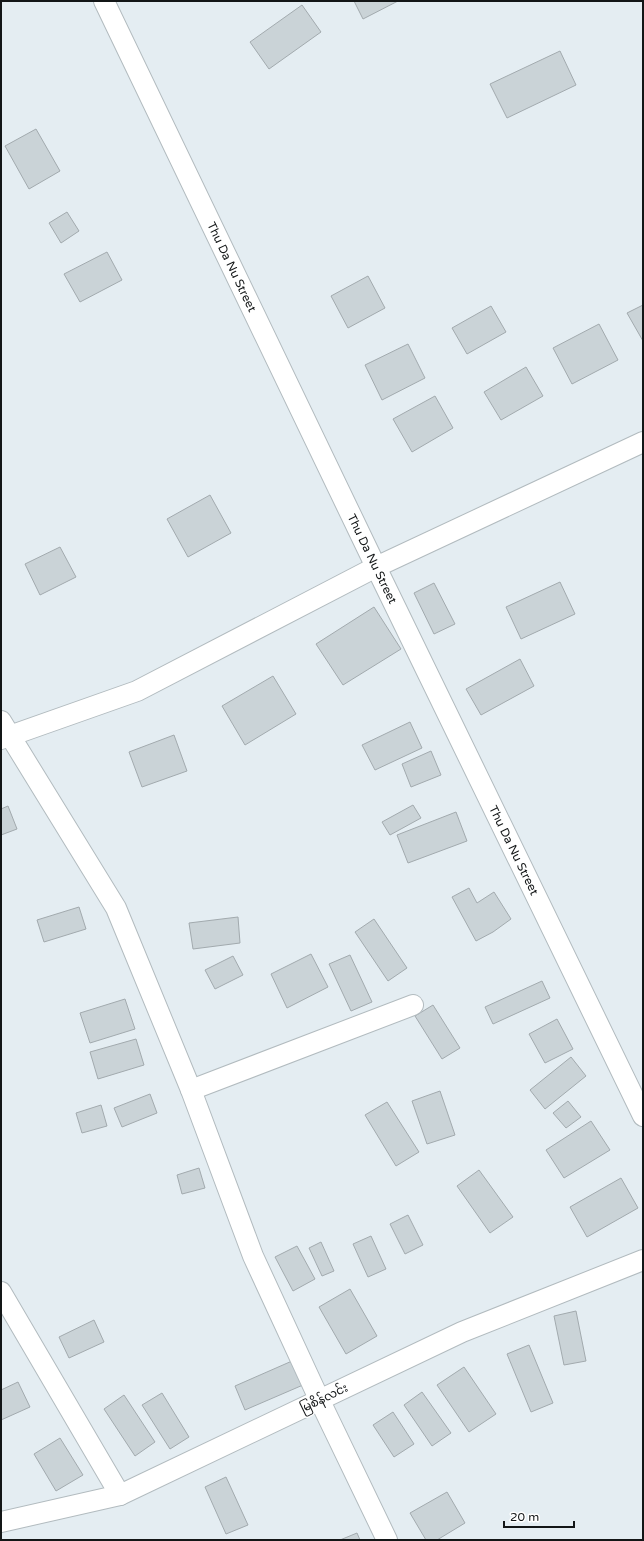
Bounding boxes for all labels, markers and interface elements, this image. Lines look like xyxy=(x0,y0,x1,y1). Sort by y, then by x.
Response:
street label: Thu Da Nu Street xyxy=(204,220,259,314)
street label: Thu Da Nu Street xyxy=(345,512,400,606)
street label: Thu Da Nu Street xyxy=(486,803,542,898)
street label: မြစိန်လင်း xyxy=(297,1379,351,1418)
scale bar xyxy=(504,1503,574,1529)
text: 20 m xyxy=(510,1510,539,1524)

